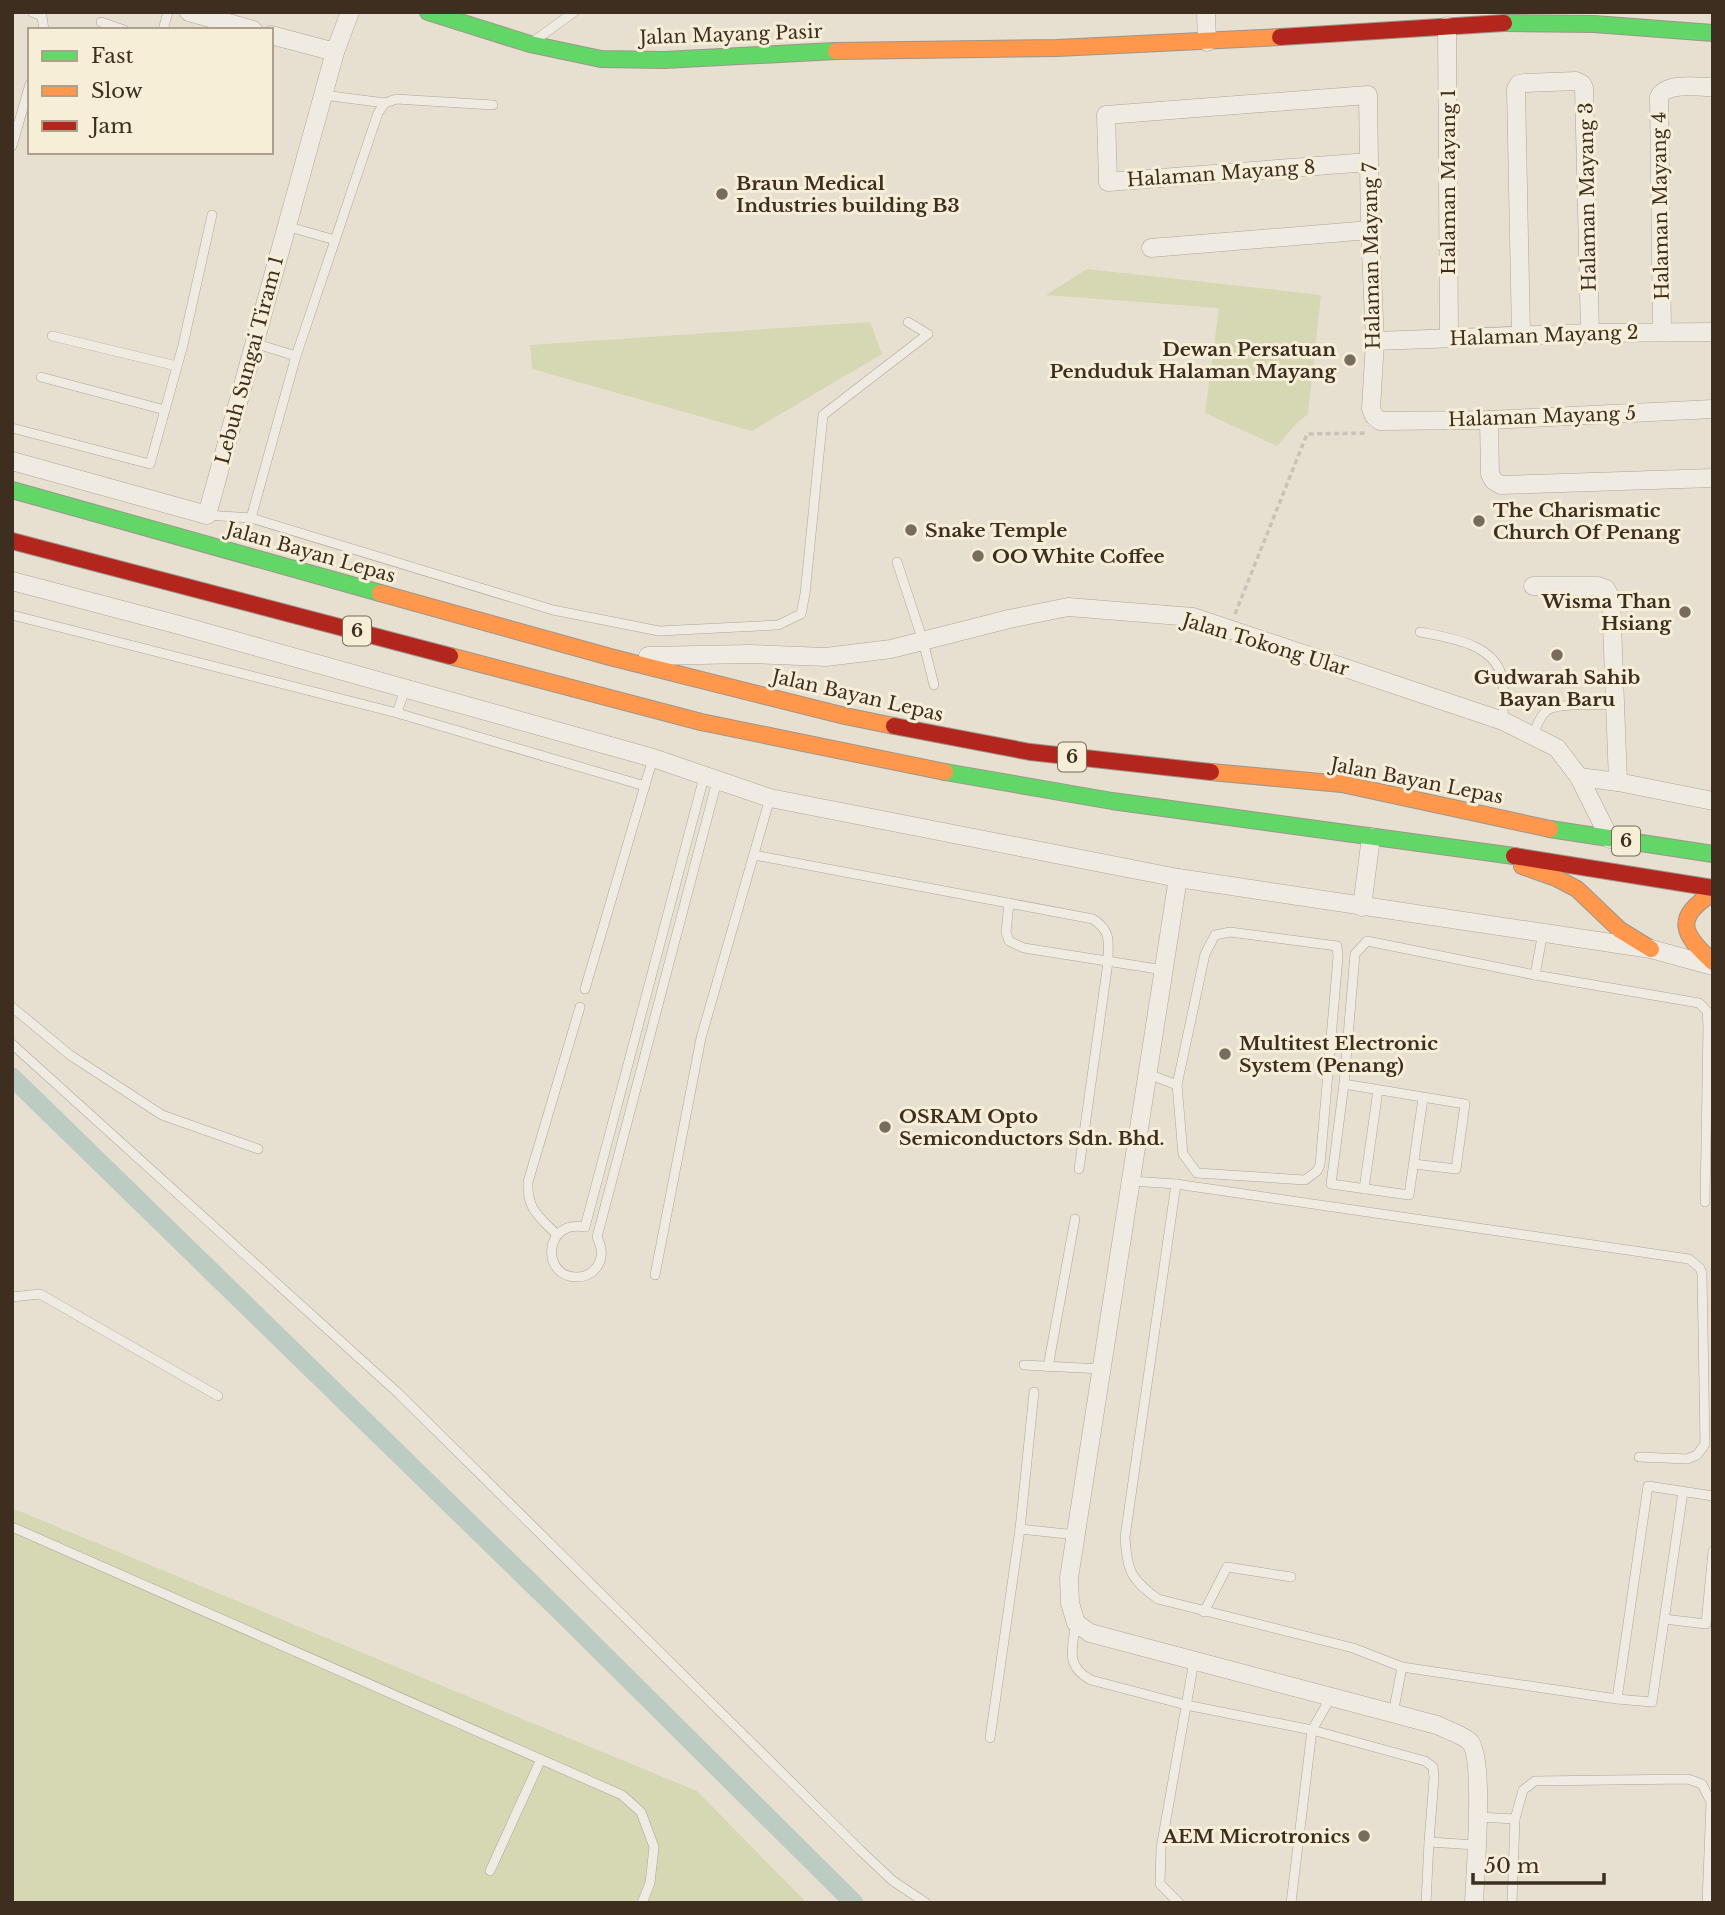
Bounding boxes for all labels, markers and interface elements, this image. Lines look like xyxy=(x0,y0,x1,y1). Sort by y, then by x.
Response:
street label: Jalan Mayang Pasir xyxy=(636,20,823,49)
legend xyxy=(28,28,273,154)
text: Fast xyxy=(91,43,133,69)
text: Slow xyxy=(91,78,143,104)
street label: Halaman Mayang 1 xyxy=(1437,89,1460,275)
street label: Halaman Mayang 3 xyxy=(1574,102,1601,292)
street label: Halaman Mayang 4 xyxy=(1647,112,1674,300)
text: Jam xyxy=(88,113,133,139)
street label: Halaman Mayang 8 xyxy=(1126,155,1316,192)
street label: Halaman Mayang 7 xyxy=(1358,162,1385,350)
place label: Braun Medical Industries building B3 xyxy=(736,172,960,217)
marker: Braun Medical Industries building B3 xyxy=(714,186,730,202)
street label: Lebuh Sungai Tiram 1 xyxy=(211,253,288,467)
street label: Halaman Mayang 2 xyxy=(1449,321,1639,350)
place label: Dewan Persatuan Penduduk Halaman Mayang xyxy=(1049,338,1337,383)
marker: Dewan Persatuan Penduduk Halaman Mayang xyxy=(1342,352,1358,368)
street label: Halaman Mayang 5 xyxy=(1448,402,1636,431)
place label: The Charismatic Church Of Penang xyxy=(1493,499,1682,544)
marker: The Charismatic Church Of Penang xyxy=(1471,513,1487,529)
street label: Jalan Bayan Lepas xyxy=(221,516,398,588)
place label: Snake Temple xyxy=(925,519,1067,542)
marker: Snake Temple xyxy=(903,522,919,538)
place label: OO White Coffee xyxy=(992,545,1165,568)
marker: OO White Coffee xyxy=(970,548,986,564)
place label: Wisma Than Hsiang xyxy=(1541,590,1672,635)
marker: Wisma Than Hsiang xyxy=(1677,604,1693,620)
street label: Jalan Tokong Ular xyxy=(1177,607,1352,681)
road number: 6 xyxy=(343,616,371,646)
marker: Gudwarah Sahib Bayan Baru xyxy=(1549,647,1565,663)
street label: Jalan Bayan Lepas xyxy=(767,664,946,726)
place label: Gudwarah Sahib Bayan Baru xyxy=(1474,666,1640,711)
road number: 6 xyxy=(1058,742,1086,772)
street label: Jalan Bayan Lepas xyxy=(1326,752,1505,808)
road number: 6 xyxy=(1612,826,1640,856)
place label: Multitest Electronic System (Penang) xyxy=(1239,1032,1438,1077)
marker: Multitest Electronic System (Penang) xyxy=(1217,1046,1233,1062)
place label: OSRAM Opto Semiconductors Sdn. Bhd. xyxy=(899,1105,1165,1150)
marker: OSRAM Opto Semiconductors Sdn. Bhd. xyxy=(877,1119,893,1135)
place label: AEM Microtronics xyxy=(1162,1825,1350,1848)
marker: AEM Microtronics xyxy=(1356,1828,1372,1844)
scale bar xyxy=(1473,1842,1604,1886)
text: 50 m xyxy=(1484,1853,1540,1879)

